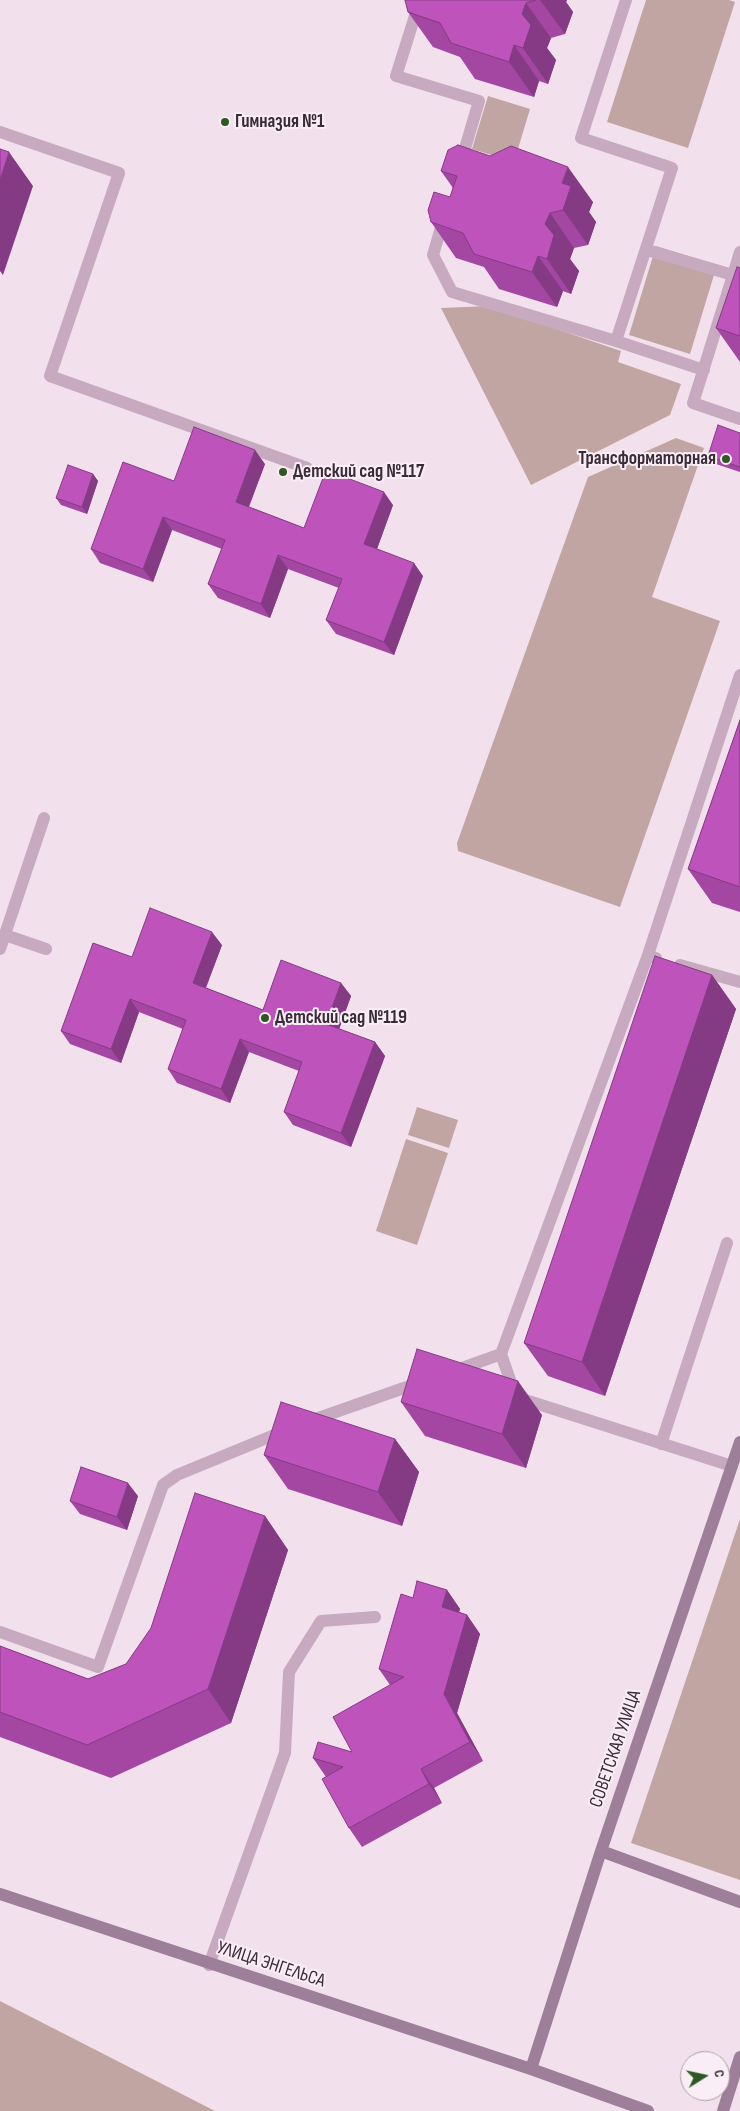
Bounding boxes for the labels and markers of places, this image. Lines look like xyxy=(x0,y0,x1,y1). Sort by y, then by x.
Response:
place label: Гимназия №1 xyxy=(235,111,324,133)
marker: Гимназия №1 xyxy=(219,116,231,128)
place label: Трансформаторная xyxy=(578,448,716,470)
marker: Трансформаторная xyxy=(720,453,732,465)
place label: Детский сад №117 xyxy=(293,461,424,483)
marker: Детский сад №117 xyxy=(277,466,289,478)
place label: Детский сад №119 xyxy=(275,1007,407,1029)
marker: Детский сад №119 xyxy=(259,1012,271,1024)

